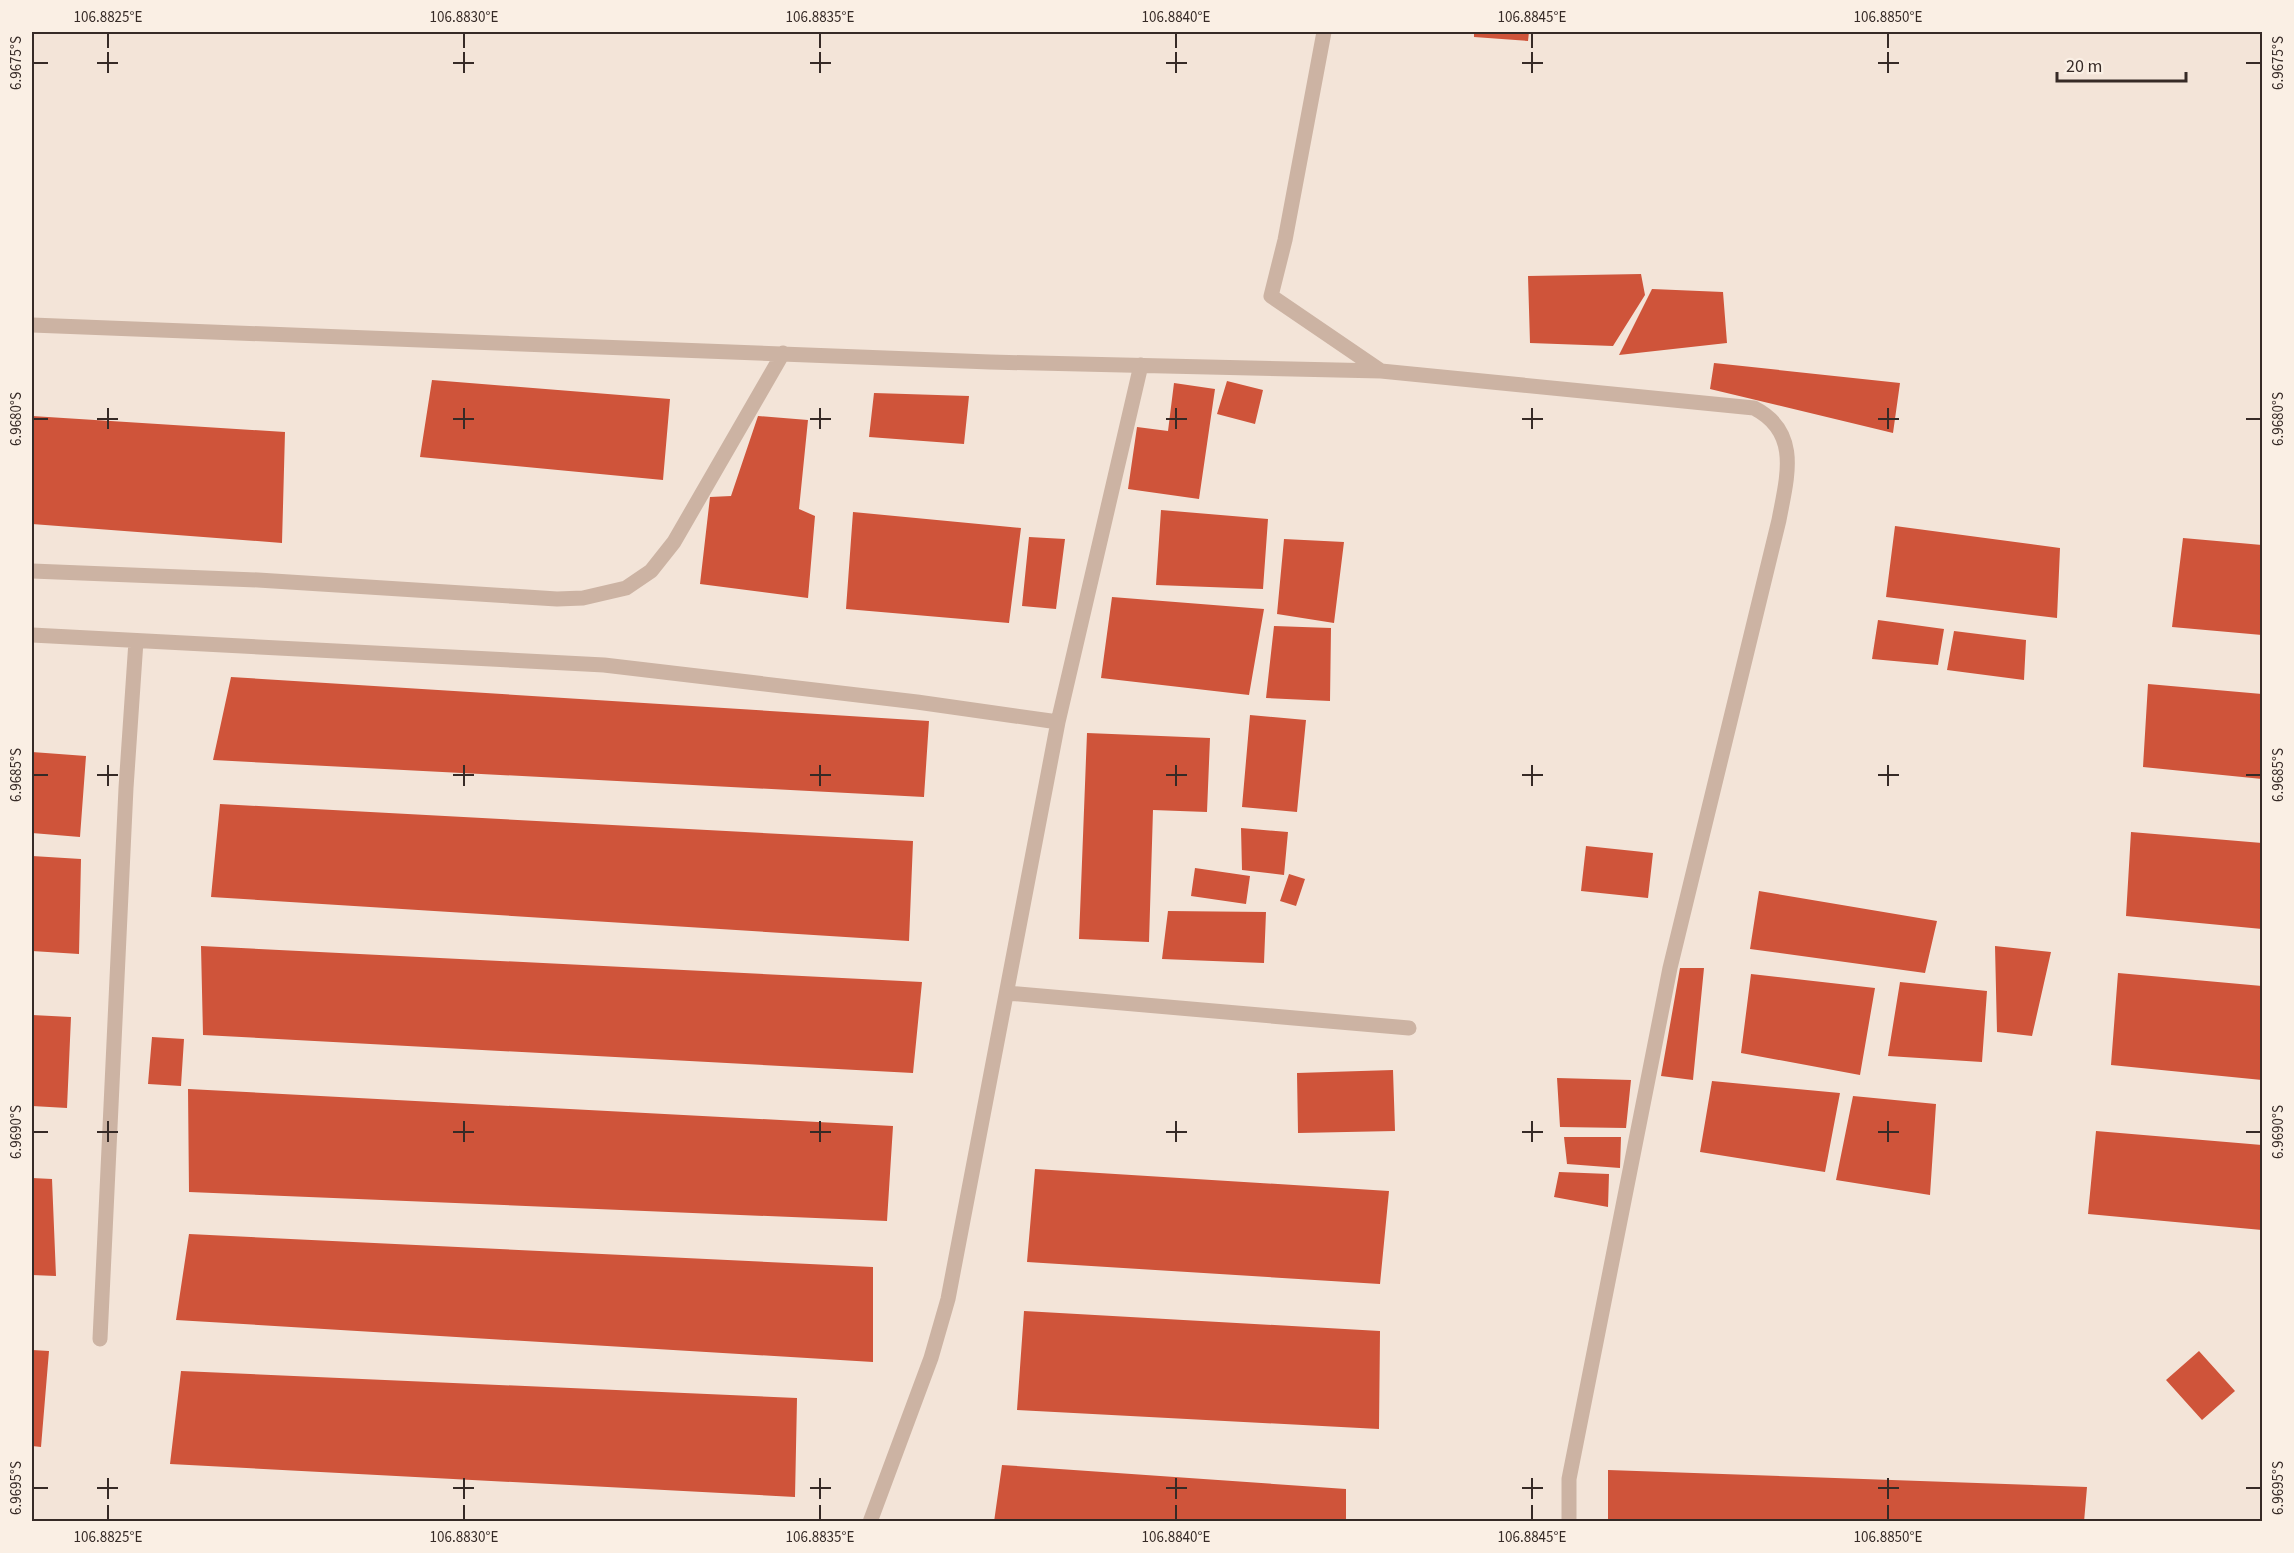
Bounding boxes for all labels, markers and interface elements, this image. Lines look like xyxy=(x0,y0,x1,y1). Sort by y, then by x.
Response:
text: 106.8825°E xyxy=(74,7,142,28)
text: 106.8830°E xyxy=(430,7,498,28)
text: 106.8835°E xyxy=(786,7,854,28)
text: 106.8840°E xyxy=(1142,7,1210,28)
text: 106.8845°E xyxy=(1498,7,1566,28)
text: 106.8850°E xyxy=(1854,7,1922,28)
text: 6.9675°S xyxy=(6,36,27,90)
text: 6.9675°S xyxy=(2268,36,2289,90)
scale bar xyxy=(2057,45,2186,83)
text: 20 m xyxy=(2066,54,2102,79)
text: 6.9680°S xyxy=(6,392,27,446)
text: 6.9680°S xyxy=(2268,392,2289,446)
text: 6.9685°S xyxy=(6,748,27,802)
text: 6.9685°S xyxy=(2268,748,2289,802)
text: 6.9690°S xyxy=(6,1105,27,1159)
text: 6.9690°S xyxy=(2268,1105,2289,1159)
text: 6.9695°S xyxy=(6,1461,27,1515)
text: 6.9695°S xyxy=(2268,1461,2289,1515)
text: 106.8825°E xyxy=(74,1527,142,1548)
text: 106.8830°E xyxy=(430,1527,498,1548)
text: 106.8835°E xyxy=(786,1527,854,1548)
text: 106.8840°E xyxy=(1142,1527,1210,1548)
text: 106.8845°E xyxy=(1498,1527,1566,1548)
text: 106.8850°E xyxy=(1854,1527,1922,1548)

